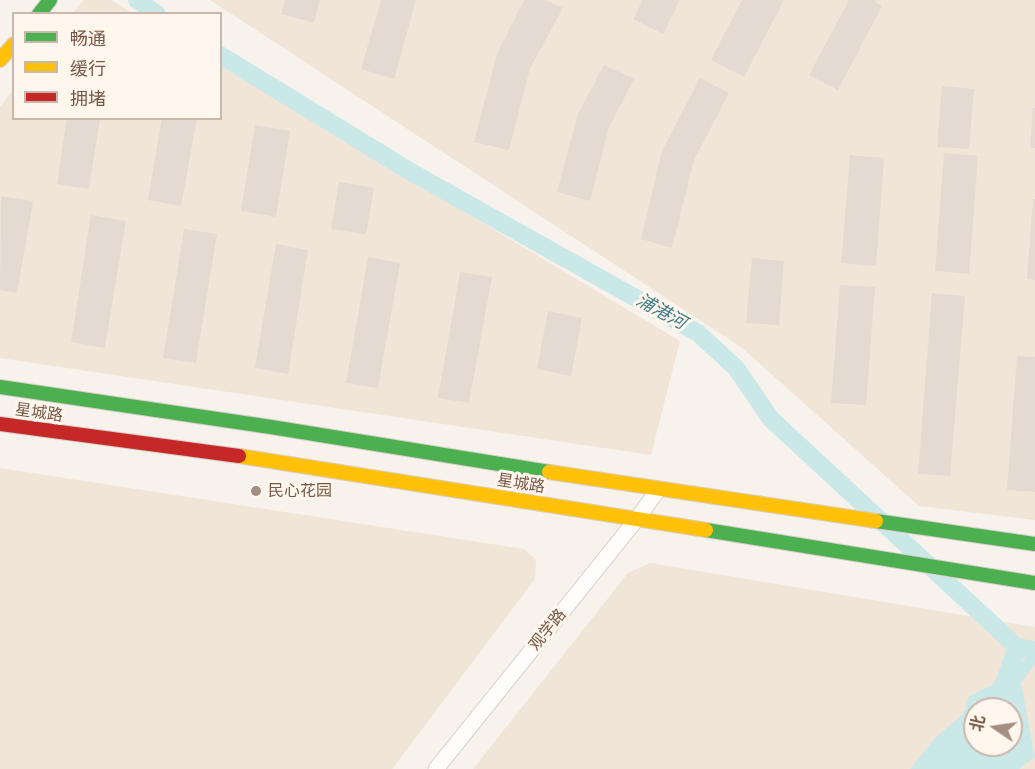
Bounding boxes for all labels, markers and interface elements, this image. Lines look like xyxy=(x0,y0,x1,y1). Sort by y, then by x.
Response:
legend xyxy=(12,12,222,120)
text: 畅通 xyxy=(70,27,106,50)
text: 缓行 xyxy=(70,57,106,80)
text: 拥堵 xyxy=(70,87,106,110)
water label: 浦港河 xyxy=(632,289,690,335)
street label: 星城路 xyxy=(14,400,64,426)
street label: 星城路 xyxy=(496,471,546,497)
place label: 民心花园 xyxy=(268,481,332,501)
marker: 民心花园 xyxy=(249,484,263,498)
street label: 观学路 xyxy=(525,605,571,655)
north arrow xyxy=(963,697,1023,757)
text: 北 xyxy=(966,713,989,733)

